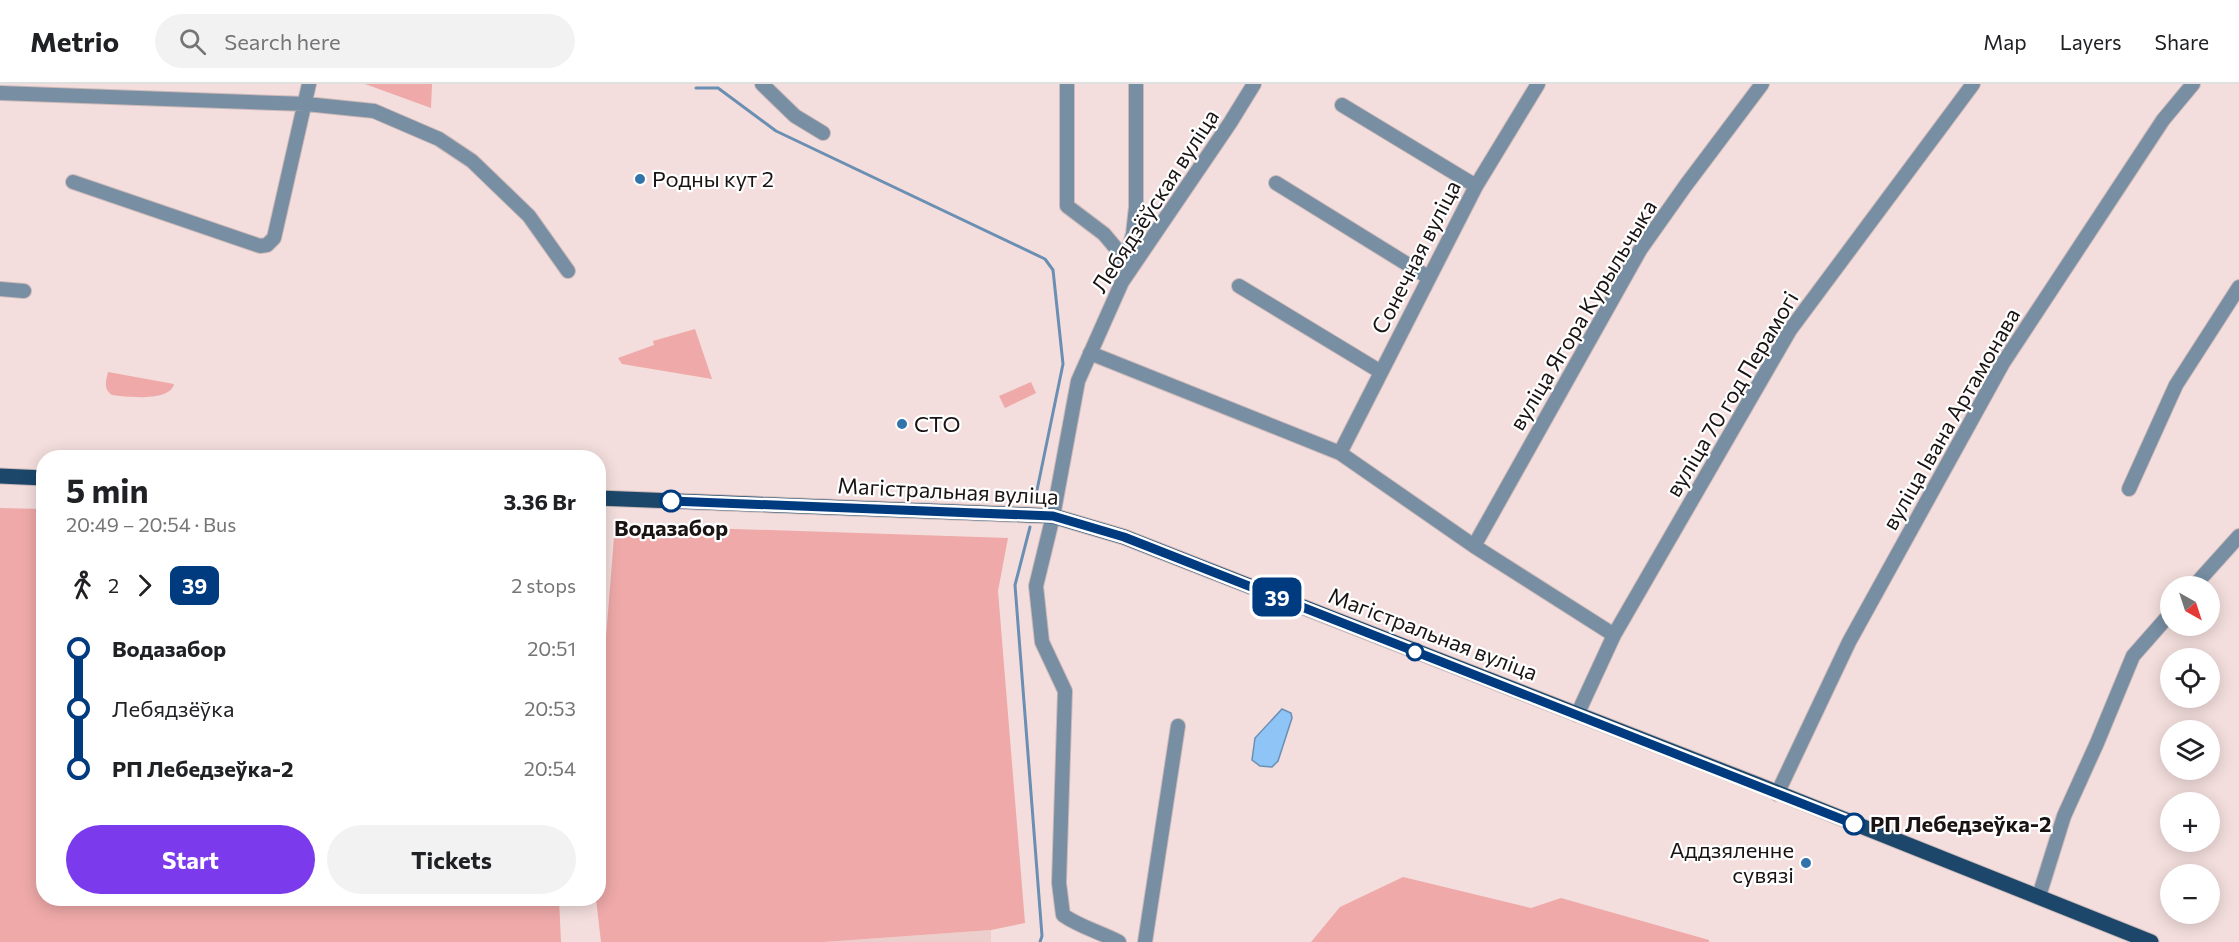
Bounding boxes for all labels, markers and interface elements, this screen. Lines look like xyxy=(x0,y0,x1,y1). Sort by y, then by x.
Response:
search box xyxy=(155,14,575,68)
text: Metrio xyxy=(30,24,119,58)
icon: search xyxy=(176,25,209,58)
text: Search here xyxy=(224,28,341,55)
text: Map xyxy=(1983,29,2027,54)
text: Layers xyxy=(2060,29,2122,54)
text: Share xyxy=(2155,29,2209,54)
street label: Лебядзёўская вуліца xyxy=(1085,104,1224,298)
place label: Родны кут 2 xyxy=(652,165,774,192)
marker: Родны кут 2 xyxy=(633,172,647,186)
street label: Сонечная вуліца xyxy=(1365,176,1466,338)
street label: вуліца Ягора Курыльчыка xyxy=(1503,195,1662,435)
street label: вуліца 70 год Перамогі xyxy=(1659,286,1804,501)
street label: вуліца Івана Артамонава xyxy=(1876,303,2025,535)
place label: СТО xyxy=(914,410,960,437)
marker: СТО xyxy=(895,417,909,431)
text: 5 min xyxy=(66,469,149,510)
street label: Магістральная вуліца xyxy=(837,471,1059,510)
text: 3.36 Br xyxy=(503,488,576,515)
marker: Водазабор xyxy=(660,490,682,512)
text: 20:49 – 20:54 · Bus xyxy=(66,512,236,536)
place label: Водазабор xyxy=(614,514,728,541)
icon: walk xyxy=(66,569,99,602)
icon: forward xyxy=(128,569,161,602)
text: 2 xyxy=(108,573,119,597)
text: 39 xyxy=(182,573,207,598)
text: 2 stops xyxy=(511,573,576,597)
north arrow xyxy=(2160,576,2220,636)
map controls xyxy=(2160,576,2220,924)
line badge: 39 xyxy=(1250,578,1304,616)
street label: Магістральная вуліца xyxy=(1325,581,1541,686)
text: 39 xyxy=(1264,585,1290,610)
text: Водазабор xyxy=(112,635,226,662)
text: 20:51 xyxy=(527,636,576,660)
unlabelled marker xyxy=(1406,643,1424,661)
button: locate xyxy=(2160,648,2220,708)
text: Лебядзёўка xyxy=(112,695,234,722)
text: 20:53 xyxy=(524,696,576,720)
button: layers xyxy=(2160,720,2220,780)
text: РП Лебедзеўка-2 xyxy=(112,755,294,782)
text: 20:54 xyxy=(524,756,576,780)
button: + xyxy=(2160,792,2220,852)
place label: РП Лебедзеўка-2 xyxy=(1870,810,2052,837)
marker: РП Лебедзеўка-2 xyxy=(1843,813,1865,835)
button: Start xyxy=(66,825,315,894)
button: Tickets xyxy=(327,825,576,894)
place label: Аддзяленне сувязі xyxy=(1669,836,1794,888)
marker: Аддзяленне сувязі xyxy=(1799,856,1813,870)
button: − xyxy=(2160,864,2220,924)

